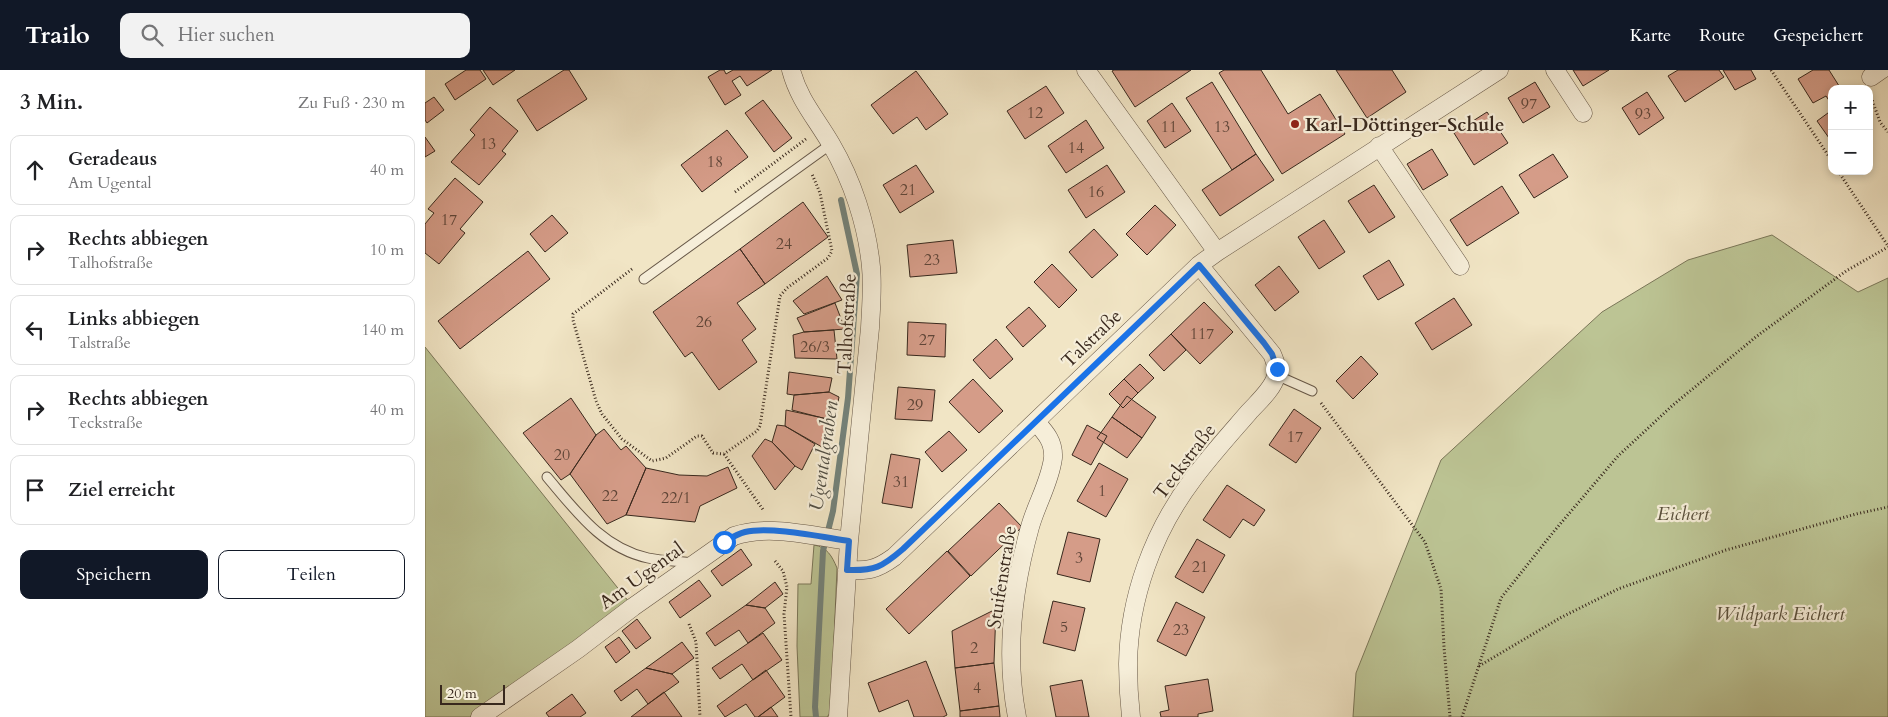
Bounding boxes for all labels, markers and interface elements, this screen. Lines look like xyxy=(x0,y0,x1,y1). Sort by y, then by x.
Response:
search box xyxy=(120,13,470,58)
text: Trailo xyxy=(25,19,90,52)
icon: search xyxy=(138,21,166,49)
text: Hier suchen xyxy=(178,22,275,48)
text: Karte xyxy=(1630,23,1671,48)
text: Route xyxy=(1699,23,1745,48)
text: Gespeichert xyxy=(1773,23,1863,48)
map controls xyxy=(1828,85,1873,175)
button: + xyxy=(1828,85,1873,130)
text: 3 Min. xyxy=(20,88,83,117)
text: Zu Fuß · 230 m xyxy=(298,92,405,114)
house number: 97 xyxy=(1521,93,1537,115)
house number: 12 xyxy=(1027,102,1043,124)
house number: 93 xyxy=(1635,103,1651,125)
place label: Karl-Döttinger-Schule xyxy=(1305,112,1504,138)
house number: 11 xyxy=(1161,116,1177,138)
house number: 13 xyxy=(1214,116,1230,138)
marker: Karl-Döttinger-Schule xyxy=(1289,118,1301,130)
button: − xyxy=(1828,130,1873,175)
house number: 13 xyxy=(480,133,496,155)
house number: 14 xyxy=(1068,137,1084,159)
text: Geradeaus xyxy=(68,146,157,172)
house number: 18 xyxy=(707,151,723,173)
icon: ahead xyxy=(21,156,49,184)
text: 40 m xyxy=(370,159,404,181)
text: Am Ugental xyxy=(68,172,152,194)
house number: 21 xyxy=(900,179,916,201)
house number: 16 xyxy=(1088,181,1104,203)
house number: 17 xyxy=(441,209,457,231)
text: Rechts abbiegen xyxy=(68,226,209,252)
house number: 24 xyxy=(776,233,792,255)
icon: right xyxy=(21,236,49,264)
text: 10 m xyxy=(370,239,404,261)
house number: 23 xyxy=(924,249,940,271)
text: Talhofstraße xyxy=(68,252,153,274)
street label: Talhofstraße xyxy=(831,273,863,375)
street label: Talstraße xyxy=(1056,304,1127,374)
text: Links abbiegen xyxy=(68,306,200,332)
house number: 26 xyxy=(696,311,712,333)
icon: left xyxy=(21,316,49,344)
text: 140 m xyxy=(362,319,404,341)
house number: 117 xyxy=(1190,323,1214,345)
house number: 27 xyxy=(919,329,935,351)
text: Talstraße xyxy=(68,332,131,354)
house number: 26/3 xyxy=(800,336,830,358)
route end xyxy=(1266,358,1289,381)
text: Rechts abbiegen xyxy=(68,386,209,412)
house number: 29 xyxy=(907,394,923,416)
icon: right xyxy=(21,396,49,424)
text: 40 m xyxy=(370,399,404,421)
water label: Ugentalgraben xyxy=(802,399,845,513)
text: Teckstraße xyxy=(68,412,143,434)
street label: Teckstraße xyxy=(1148,418,1222,505)
house number: 17 xyxy=(1287,426,1303,448)
house number: 20 xyxy=(554,444,570,466)
house number: 31 xyxy=(893,471,909,493)
icon: arrive xyxy=(21,476,49,504)
text: Ziel erreicht xyxy=(68,477,175,503)
house number: 1 xyxy=(1098,480,1106,502)
house number: 22 xyxy=(602,485,618,507)
house number: 22/1 xyxy=(661,487,691,509)
park label: Eichert xyxy=(1657,501,1710,527)
street label: Stuifenstraße xyxy=(981,524,1023,631)
route start xyxy=(713,531,736,554)
street label: Am Ugental xyxy=(594,536,690,616)
house number: 3 xyxy=(1075,547,1083,569)
button: Speichern xyxy=(20,550,208,599)
button: Teilen xyxy=(218,550,405,599)
house number: 21 xyxy=(1192,556,1208,578)
park label: Wildpark Eichert xyxy=(1715,601,1845,627)
house number: 5 xyxy=(1060,616,1068,638)
house number: 23 xyxy=(1173,619,1189,641)
house number: 2 xyxy=(970,637,978,659)
house number: 4 xyxy=(973,677,981,699)
scale bar xyxy=(440,682,505,705)
text: 20 m xyxy=(447,684,477,703)

